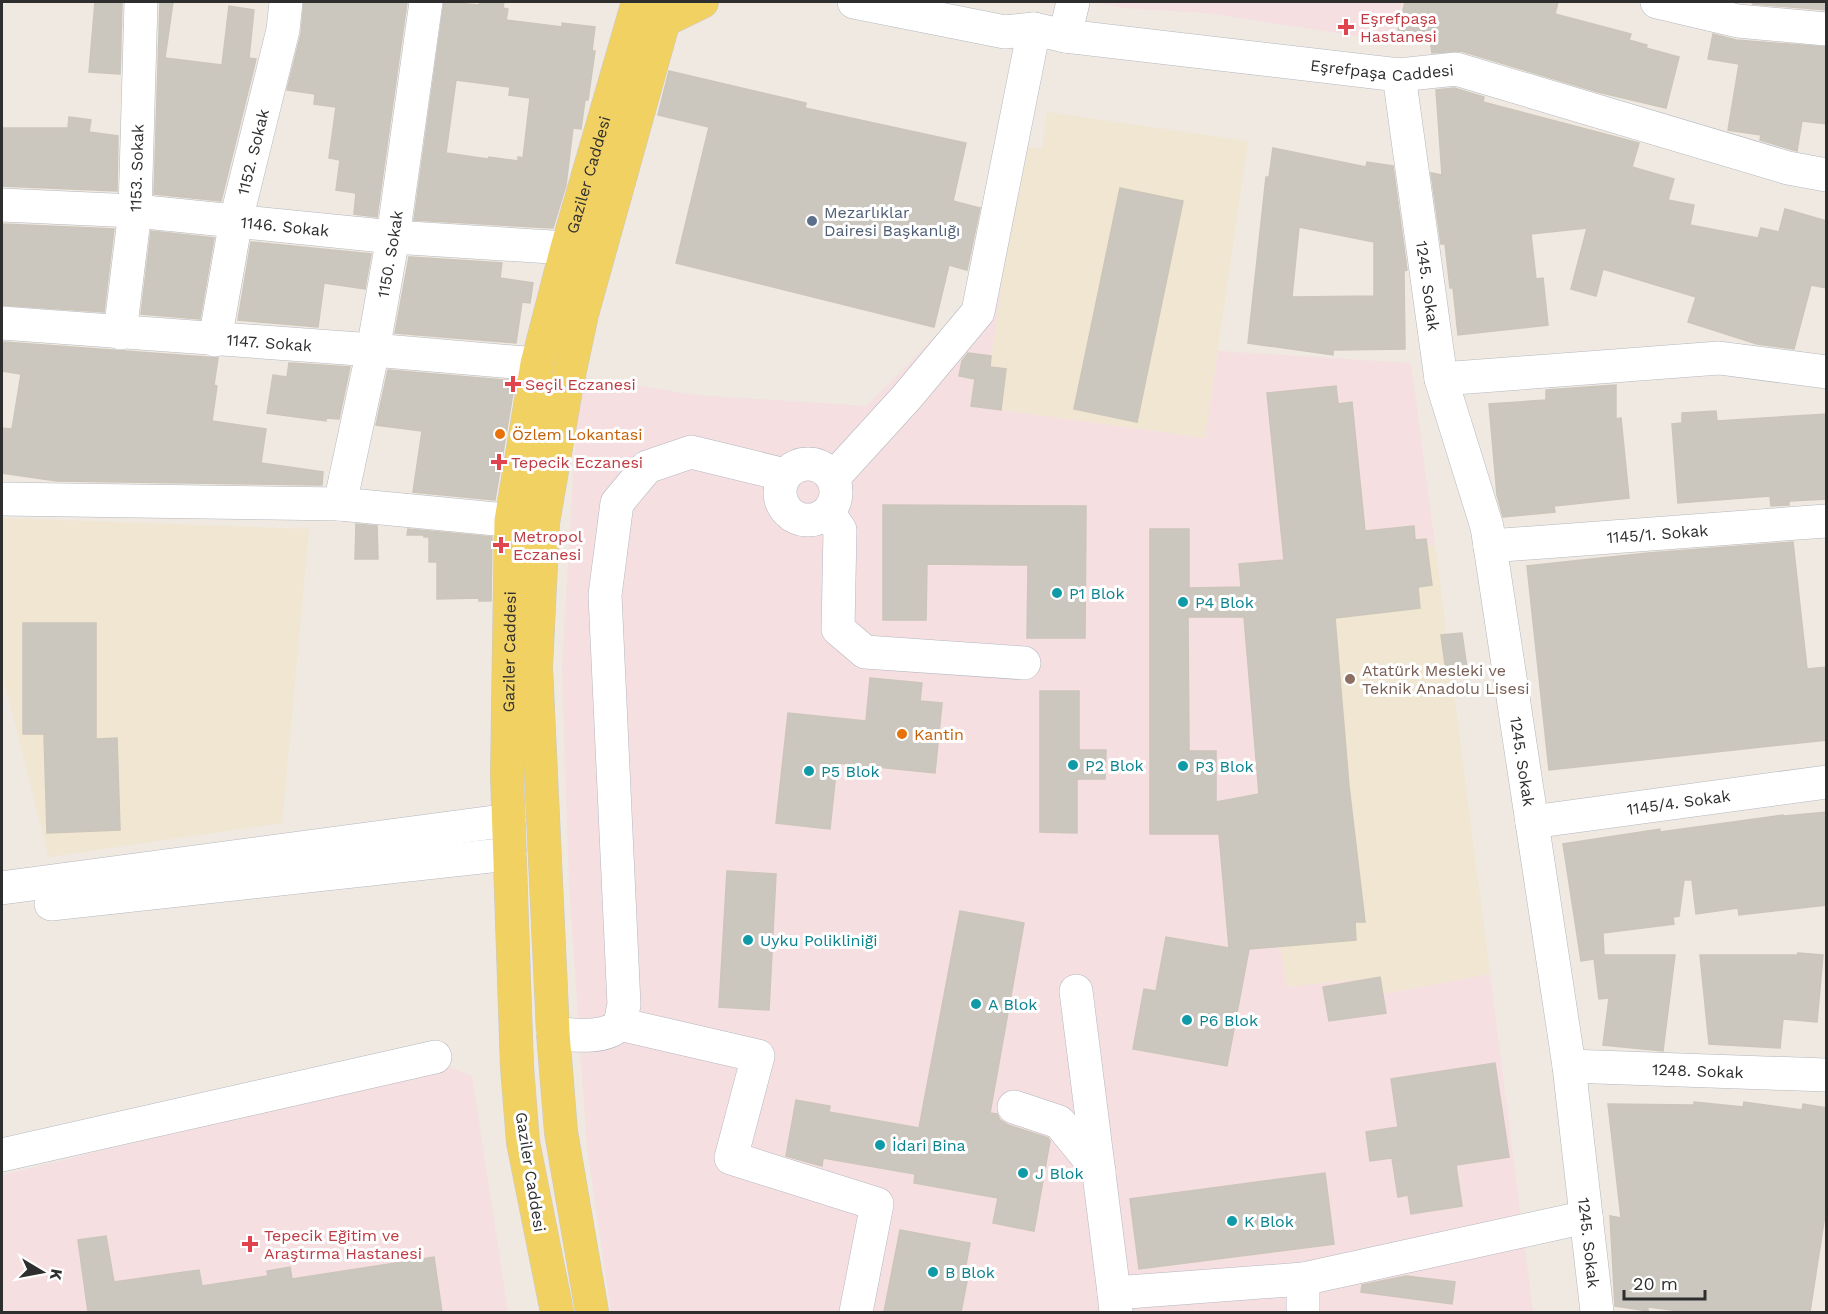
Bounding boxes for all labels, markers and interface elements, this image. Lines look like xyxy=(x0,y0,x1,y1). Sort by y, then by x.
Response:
place label: Eşrefpaşa Hastanesi xyxy=(1360,9,1437,46)
marker: Eşrefpaşa Hastanesi xyxy=(1337,18,1355,36)
street label: Eşrefpaşa Caddesi xyxy=(1309,56,1455,85)
street label: 1152. Sokak xyxy=(234,107,273,197)
street label: Gaziler Caddesi xyxy=(563,114,615,236)
street label: 1153. Sokak xyxy=(126,124,147,212)
place label: Mezarlıklar Dairesi Başkanlığı xyxy=(824,203,960,240)
street label: 1150. Sokak xyxy=(373,209,407,299)
street label: 1146. Sokak xyxy=(240,213,330,241)
marker: Mezarlıklar Dairesi Başkanlığı xyxy=(805,214,819,228)
street label: 1245. Sokak xyxy=(1412,240,1443,332)
street label: 1147. Sokak xyxy=(226,330,313,356)
place label: Seçil Eczanesi xyxy=(525,375,636,394)
marker: Seçil Eczanesi xyxy=(506,377,520,391)
place label: Özlem Lokantasi xyxy=(512,425,642,444)
marker: Özlem Lokantasi xyxy=(493,427,507,441)
place label: Tepecik Eczanesi xyxy=(511,453,643,472)
marker: Tepecik Eczanesi xyxy=(492,455,506,469)
street label: 1145/1. Sokak xyxy=(1606,521,1709,547)
place label: Metropol Eczanesi xyxy=(513,527,583,564)
marker: Metropol Eczanesi xyxy=(494,538,508,552)
place label: P1 Blok xyxy=(1069,584,1124,603)
marker: P1 Blok xyxy=(1050,586,1064,600)
street label: Gaziler Caddesi xyxy=(499,591,520,713)
place label: P4 Blok xyxy=(1195,593,1254,612)
marker: P4 Blok xyxy=(1176,595,1190,609)
place label: Atatürk Mesleki ve Teknik Anadolu Lisesi xyxy=(1362,661,1529,698)
marker: Atatürk Mesleki ve Teknik Anadolu Lisesi xyxy=(1343,672,1357,686)
street label: 1245. Sokak xyxy=(1506,715,1538,808)
place label: Kantin xyxy=(914,725,964,744)
marker: Kantin xyxy=(895,727,909,741)
place label: P2 Blok xyxy=(1085,756,1144,775)
place label: P3 Blok xyxy=(1195,757,1254,776)
marker: P2 Blok xyxy=(1066,758,1080,772)
marker: P3 Blok xyxy=(1176,759,1190,773)
place label: P5 Blok xyxy=(821,762,880,781)
marker: P5 Blok xyxy=(802,764,816,778)
street label: 1145/4. Sokak xyxy=(1626,786,1732,819)
place label: Uyku Polikliniği xyxy=(760,931,878,950)
marker: Uyku Polikliniği xyxy=(741,933,755,947)
place label: A Blok xyxy=(988,995,1037,1014)
marker: A Blok xyxy=(969,997,983,1011)
place label: P6 Blok xyxy=(1199,1011,1258,1030)
marker: P6 Blok xyxy=(1180,1013,1194,1027)
street label: 1248. Sokak xyxy=(1652,1060,1744,1082)
street label: Gaziler Caddesi xyxy=(512,1111,549,1233)
place label: İdari Bina xyxy=(892,1136,966,1155)
marker: İdari Bina xyxy=(873,1138,887,1152)
place label: J Blok xyxy=(1035,1164,1084,1183)
marker: J Blok xyxy=(1016,1166,1030,1180)
street label: 1245. Sokak xyxy=(1574,1197,1603,1289)
place label: K Blok xyxy=(1244,1212,1294,1231)
marker: K Blok xyxy=(1225,1214,1239,1228)
place label: Tepecik Eğitim ve Araştırma Hastanesi xyxy=(264,1226,422,1263)
marker: Tepecik Eğitim ve Araştırma Hastanesi xyxy=(241,1235,259,1253)
north arrow xyxy=(12,1242,72,1302)
place label: B Blok xyxy=(945,1263,995,1282)
scale bar xyxy=(1624,1263,1705,1301)
marker: B Blok xyxy=(926,1265,940,1279)
text: K xyxy=(46,1267,67,1282)
text: 20 m xyxy=(1633,1273,1678,1294)

